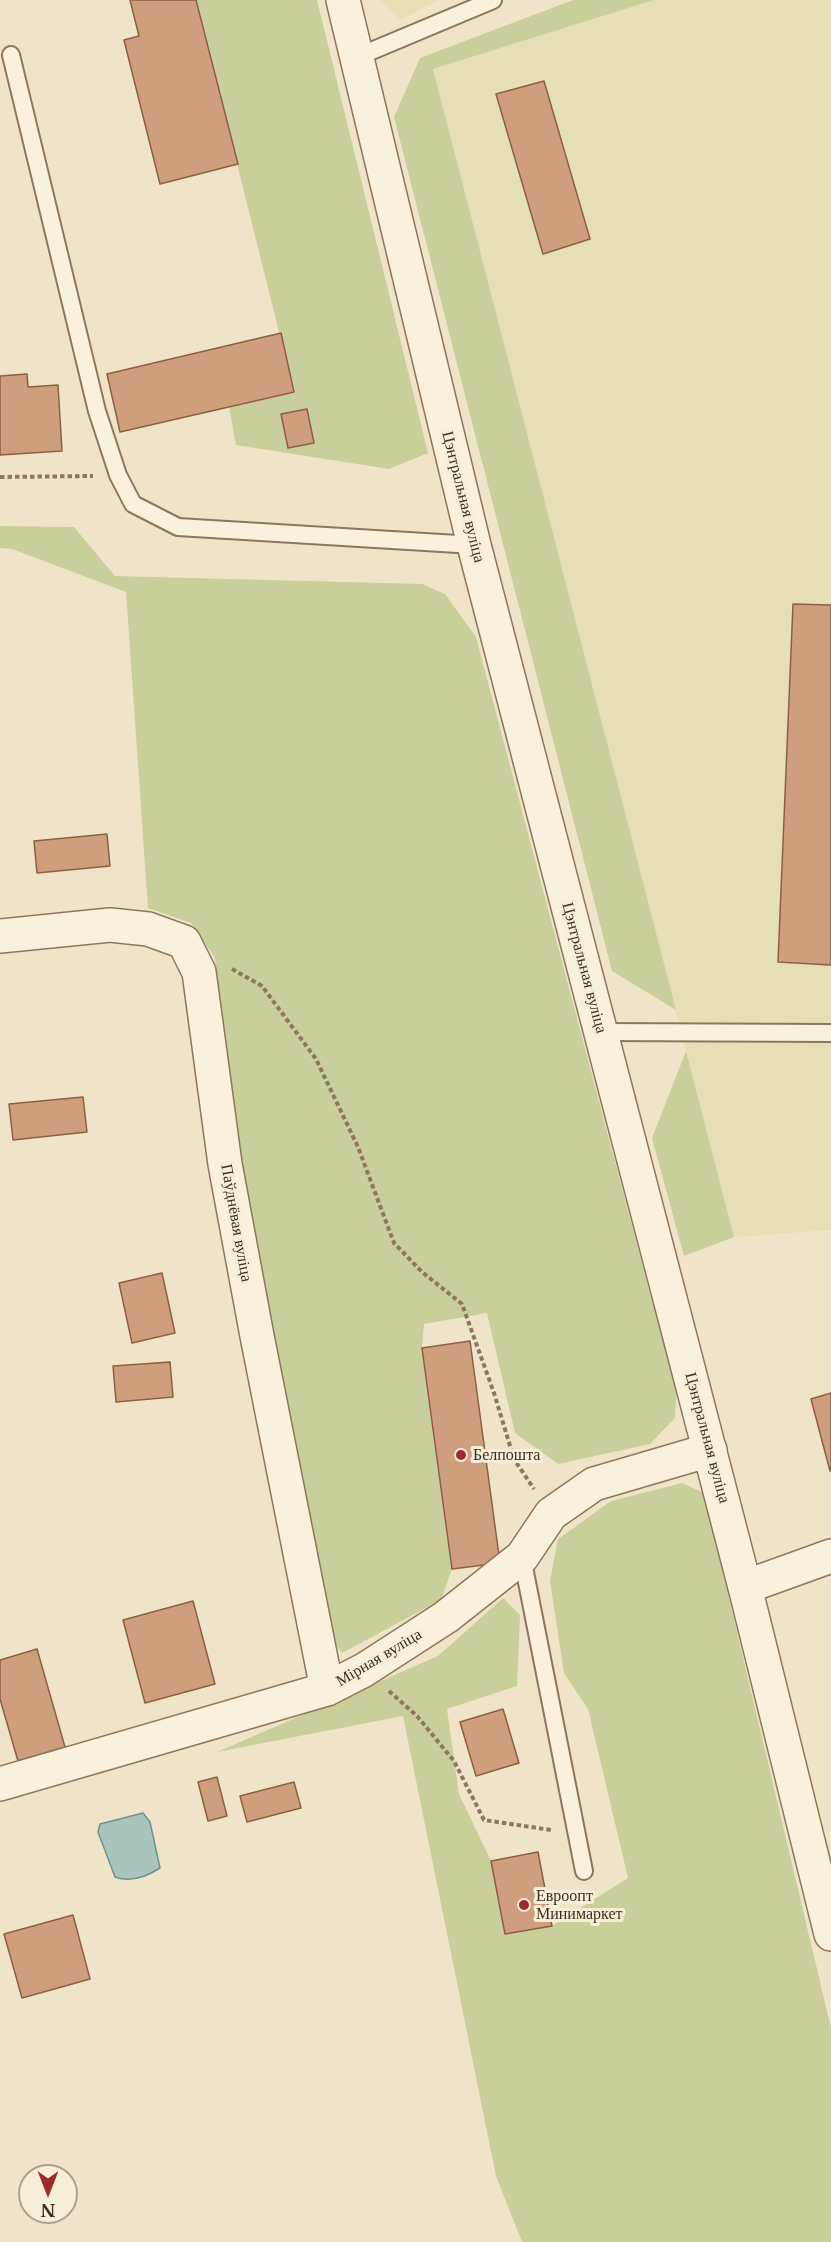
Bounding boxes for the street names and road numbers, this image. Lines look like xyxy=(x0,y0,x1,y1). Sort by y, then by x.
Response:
street label: Цэнтральная вуліца xyxy=(437,429,489,565)
street label: Цэнтральная вуліца xyxy=(557,900,611,1036)
street label: Паўднёвая вуліца xyxy=(216,1163,256,1283)
street label: Цэнтральная вуліца xyxy=(680,1370,734,1506)
street label: Мірная вуліца xyxy=(333,1625,425,1691)

